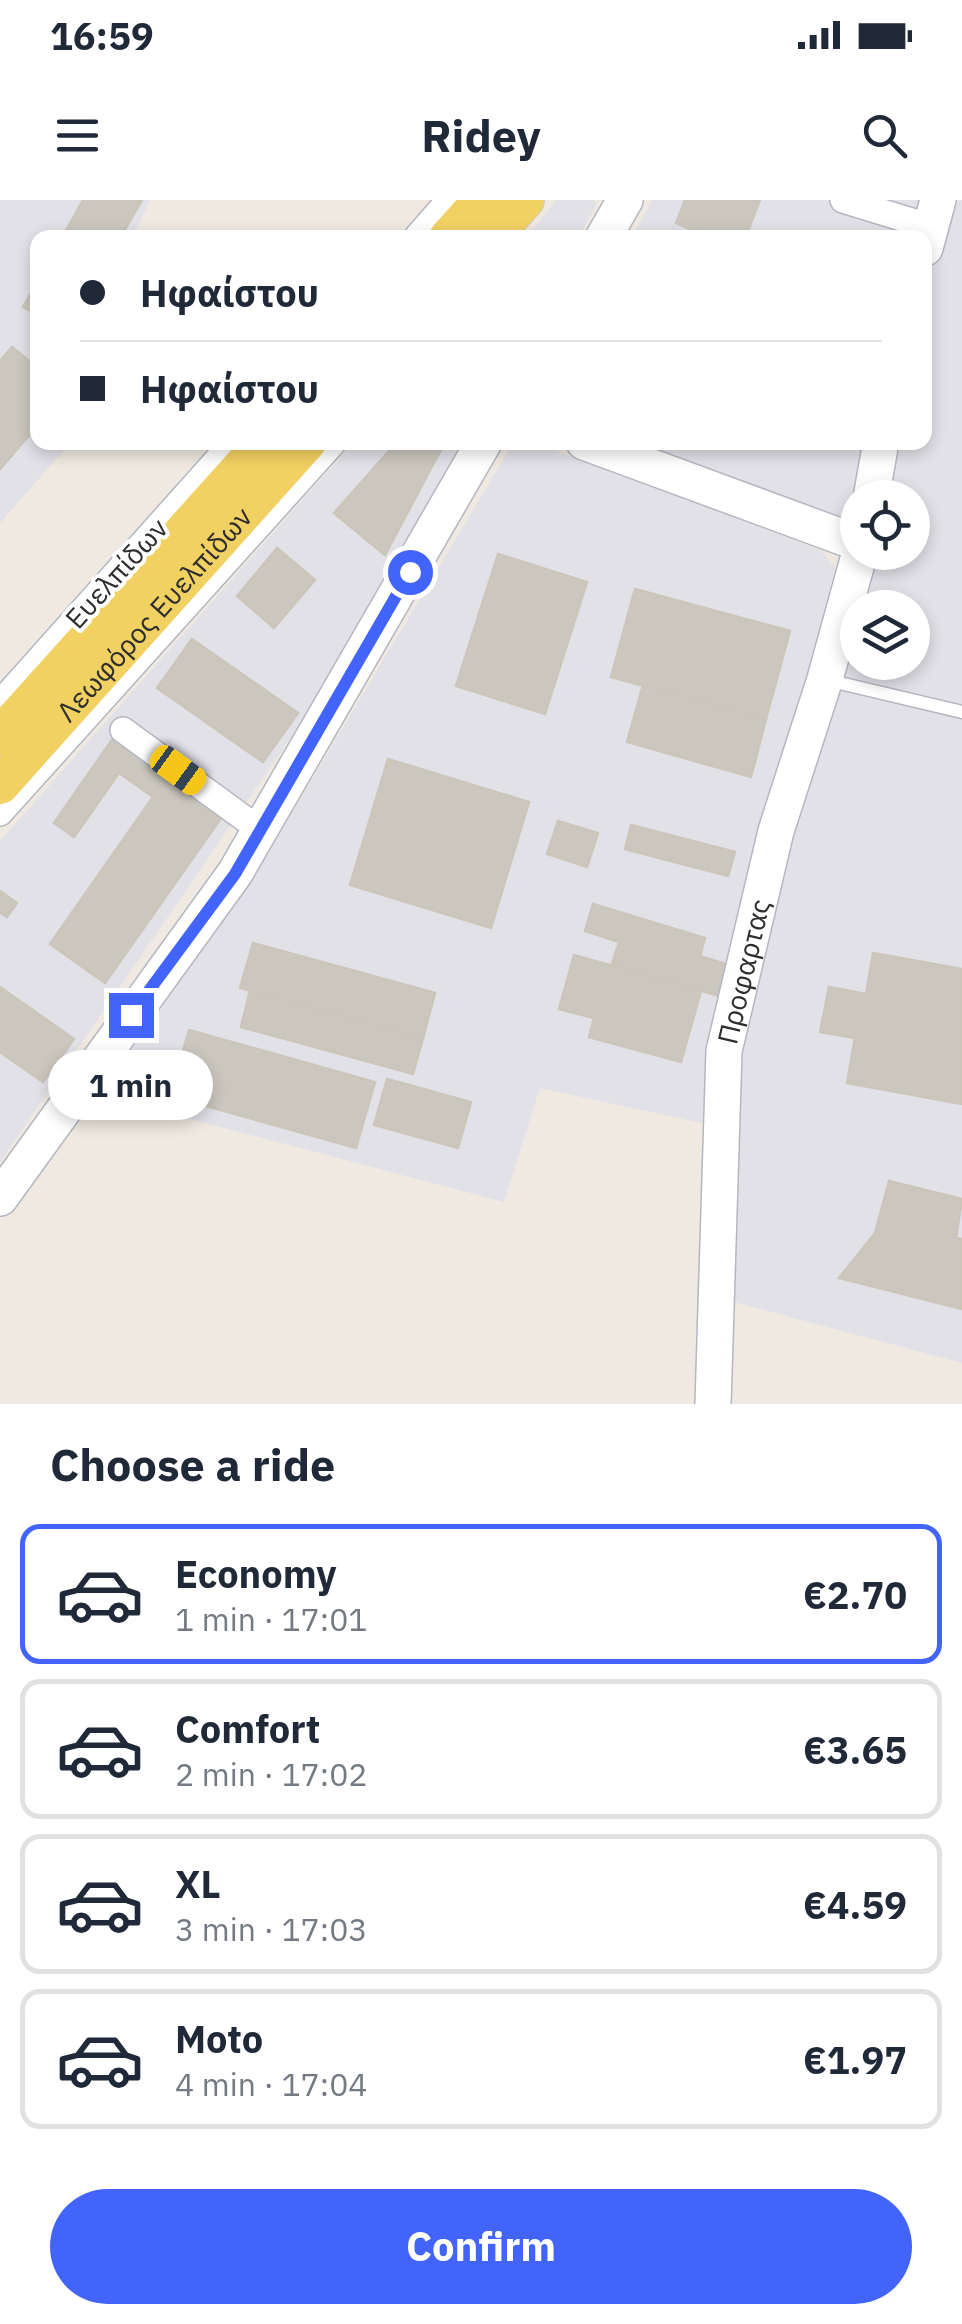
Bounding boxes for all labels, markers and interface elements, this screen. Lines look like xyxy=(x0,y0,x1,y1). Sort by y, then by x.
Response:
text: 16:59 xyxy=(50,11,154,60)
text: Ridey xyxy=(421,106,541,164)
icon: menu xyxy=(50,108,105,163)
icon: search xyxy=(857,108,912,163)
text: Ηφαίστου xyxy=(140,268,319,317)
text: Ηφαίστου xyxy=(140,364,319,413)
map controls xyxy=(840,480,930,680)
button: locate xyxy=(840,480,930,570)
street label: Λεωφόρος Ευελπίδων xyxy=(47,498,259,729)
street label: Ευελπίδων xyxy=(57,510,175,636)
route start xyxy=(388,550,433,595)
button: layers xyxy=(840,590,930,680)
car xyxy=(145,740,211,800)
street label: Προφαρτας xyxy=(708,895,778,1048)
route end xyxy=(109,993,154,1038)
callout: 1 min xyxy=(48,1050,214,1120)
text: 1 min xyxy=(89,1064,172,1106)
text: Choose a ride xyxy=(50,1435,335,1493)
icon: car xyxy=(55,1549,145,1639)
text: Economy xyxy=(175,1549,337,1598)
text: €2.70 xyxy=(803,1570,907,1619)
text: 1 min · 17:01 xyxy=(175,1598,368,1640)
icon: car xyxy=(55,1704,145,1794)
text: Comfort xyxy=(175,1704,320,1753)
text: €3.65 xyxy=(803,1725,907,1774)
text: 2 min · 17:02 xyxy=(175,1753,368,1795)
icon: car xyxy=(55,1859,145,1949)
text: XL xyxy=(175,1859,221,1908)
text: €4.59 xyxy=(803,1880,907,1929)
text: 3 min · 17:03 xyxy=(175,1908,368,1950)
icon: car xyxy=(55,2014,145,2104)
text: Moto xyxy=(175,2014,263,2063)
text: €1.97 xyxy=(803,2035,907,2084)
text: 4 min · 17:04 xyxy=(175,2063,368,2105)
button: Confirm xyxy=(50,2189,912,2304)

